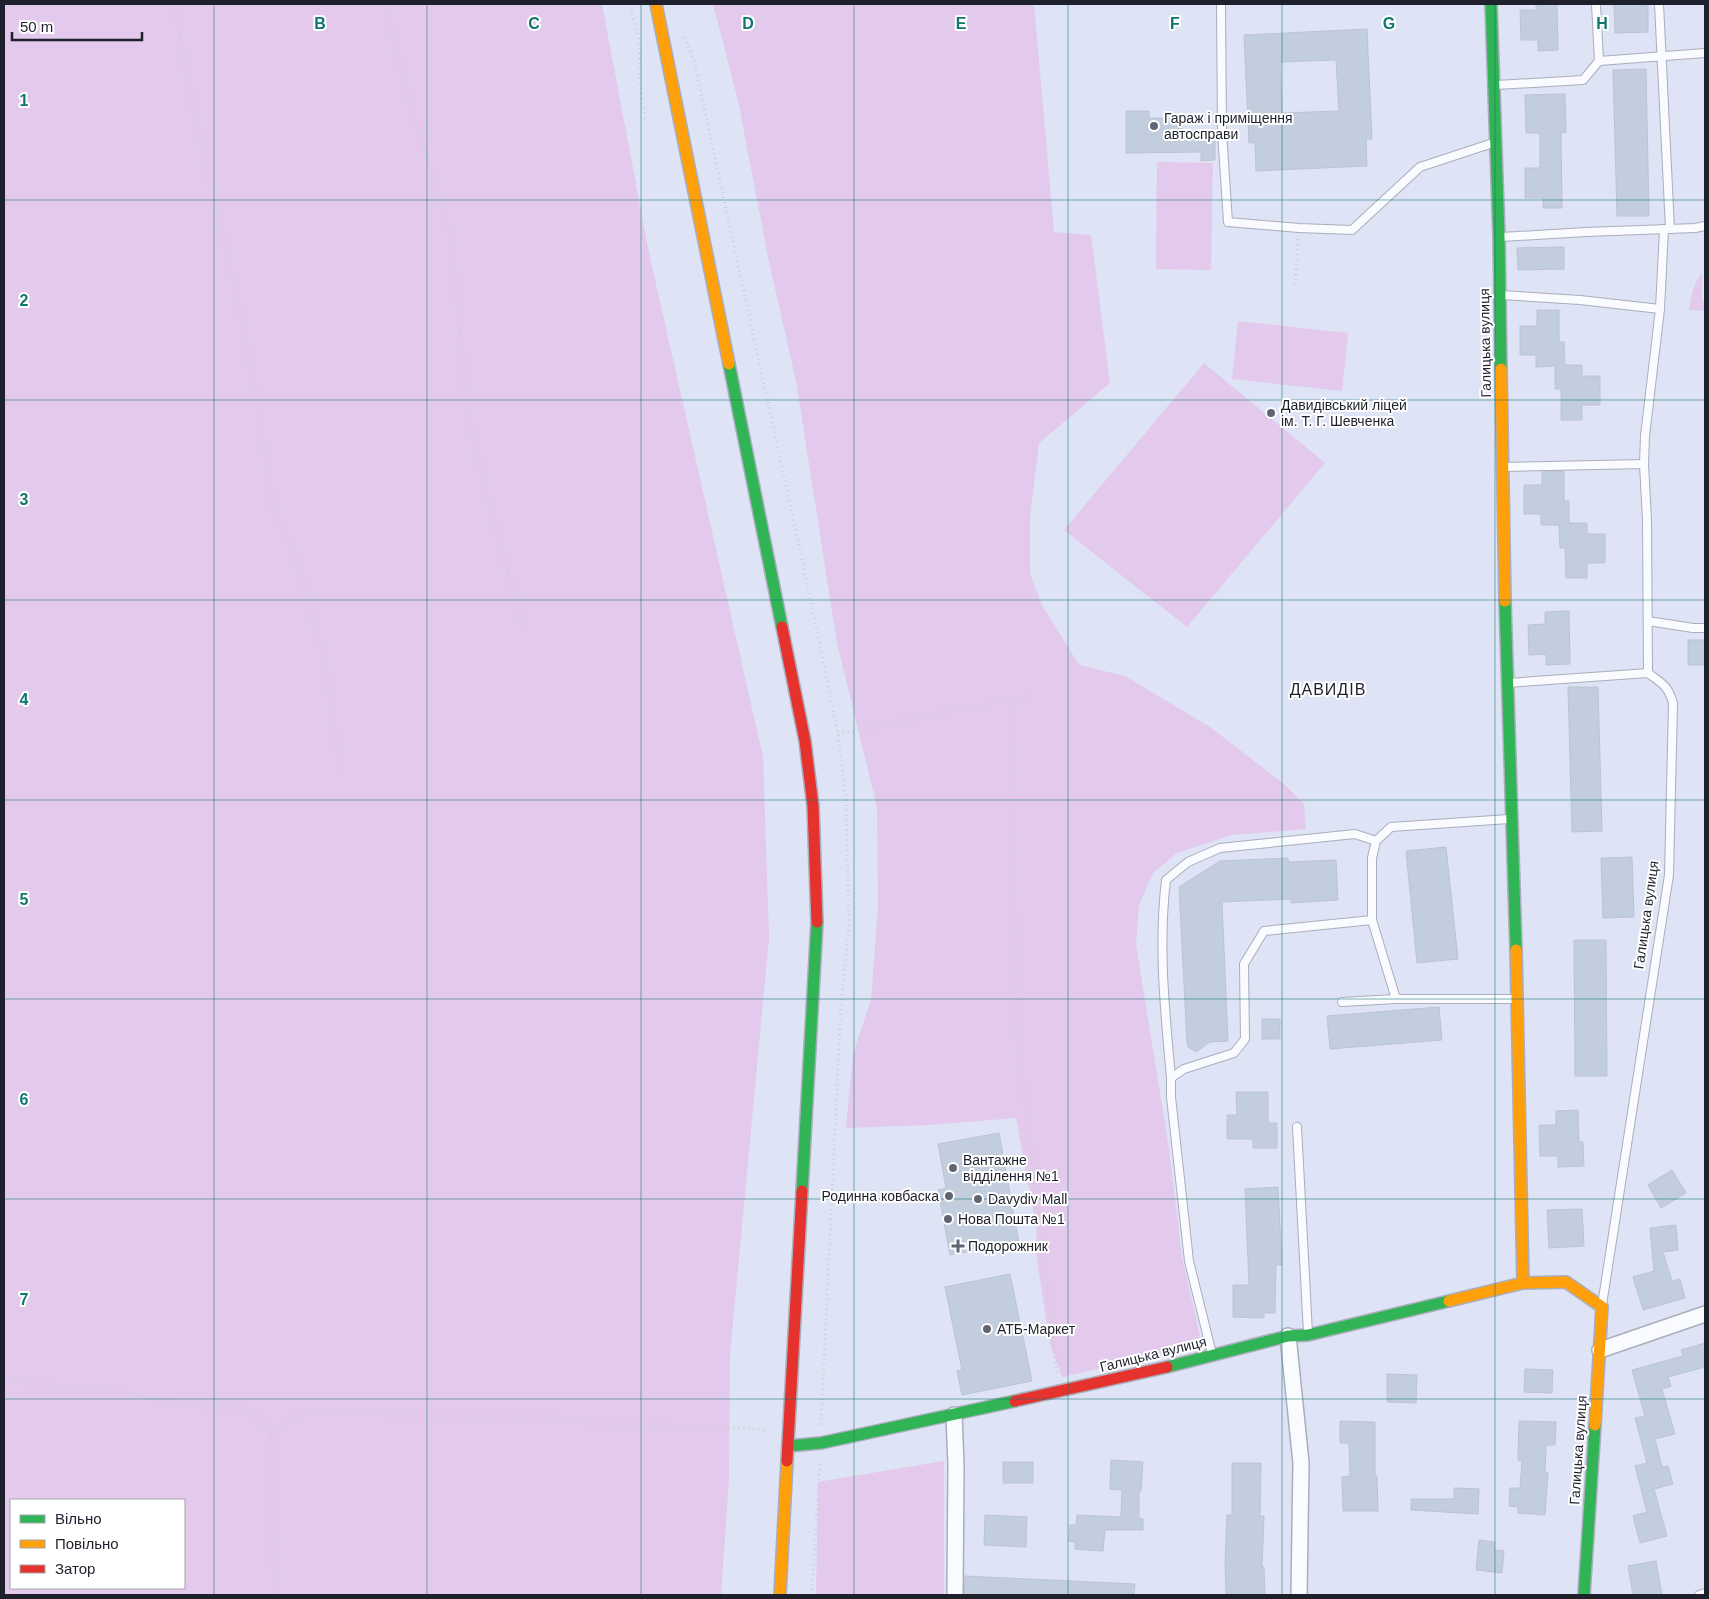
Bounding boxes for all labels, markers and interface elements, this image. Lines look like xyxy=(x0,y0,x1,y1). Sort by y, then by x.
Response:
scale bar xyxy=(12,10,142,42)
text: B xyxy=(314,15,326,32)
text: C xyxy=(528,15,540,32)
text: D xyxy=(742,15,754,32)
text: E xyxy=(956,15,967,32)
text: F xyxy=(1170,15,1180,32)
text: G xyxy=(1383,15,1395,32)
text: H xyxy=(1596,15,1608,32)
text: 50 m xyxy=(20,18,53,35)
text: 1 xyxy=(20,92,29,109)
place label: Гараж і приміщення автосправи xyxy=(1164,110,1293,142)
marker: Гараж і приміщення автосправи xyxy=(1148,120,1160,132)
street label: Галицька вулиця xyxy=(1476,288,1494,398)
text: 2 xyxy=(20,292,29,309)
place label: Давидівський ліцей ім. Т. Г. Шевченка xyxy=(1281,397,1407,429)
marker: Давидівський ліцей ім. Т. Г. Шевченка xyxy=(1265,407,1277,419)
text: 3 xyxy=(20,491,29,508)
district label: ДАВИДІВ xyxy=(1290,681,1366,698)
text: 4 xyxy=(20,691,29,708)
street label: Галицька вулиця xyxy=(1630,860,1662,970)
text: 5 xyxy=(20,891,29,908)
text: 6 xyxy=(20,1091,29,1108)
place label: Вантажне відділення №1 xyxy=(963,1152,1059,1184)
marker: Вантажне відділення №1 xyxy=(947,1162,959,1174)
place label: Родинна ковбаска xyxy=(822,1188,939,1204)
marker: Родинна ковбаска xyxy=(943,1190,955,1202)
place label: Davydiv Mall xyxy=(988,1191,1067,1207)
marker: Davydiv Mall xyxy=(972,1193,984,1205)
place label: Нова Пошта №1 xyxy=(958,1211,1065,1227)
marker: Нова Пошта №1 xyxy=(942,1213,954,1225)
place label: Подорожник xyxy=(968,1238,1049,1254)
marker: Подорожник xyxy=(952,1240,964,1252)
text: 7 xyxy=(20,1291,29,1308)
place label: АТБ-Маркет xyxy=(997,1321,1076,1337)
marker: АТБ-Маркет xyxy=(981,1323,993,1335)
street label: Галицька вулиця xyxy=(1098,1333,1208,1375)
street label: Галицька вулиця xyxy=(1566,1395,1590,1505)
legend xyxy=(10,1499,185,1589)
text: Вільно xyxy=(55,1510,102,1527)
text: Повільно xyxy=(55,1535,119,1552)
text: Затор xyxy=(55,1560,95,1577)

